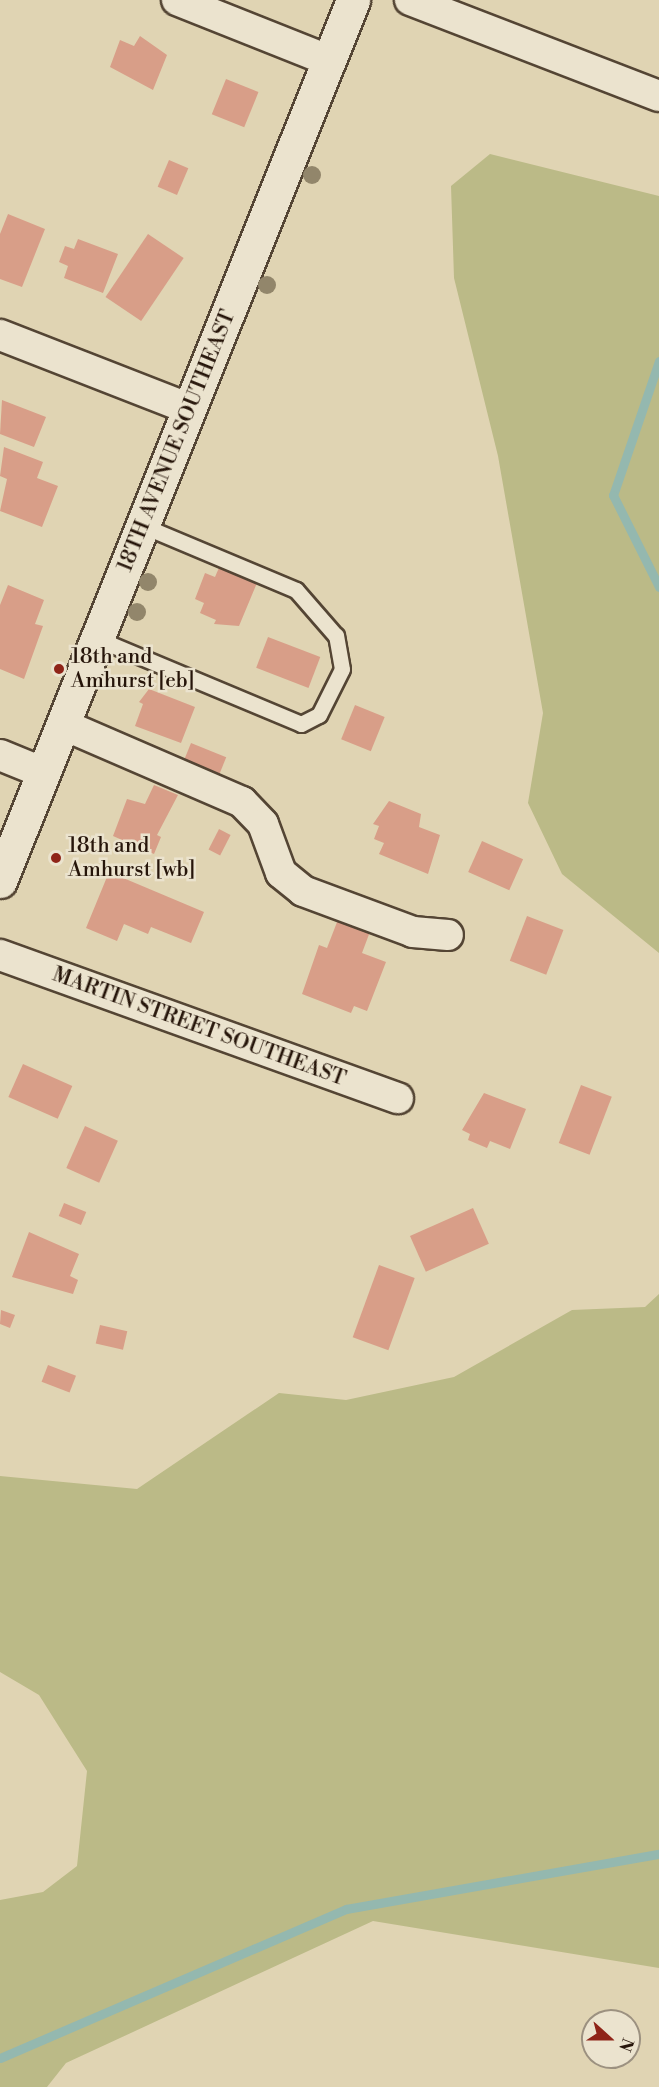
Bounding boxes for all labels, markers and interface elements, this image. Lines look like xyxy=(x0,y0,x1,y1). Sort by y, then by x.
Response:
street label: 18TH AVENUE SOUTHEAST xyxy=(113,306,241,576)
place label: 18th and Amhurst [eb] xyxy=(71,644,194,694)
marker: 18th and Amhurst [eb] xyxy=(52,662,66,676)
place label: 18th and Amhurst [wb] xyxy=(68,833,195,883)
marker: 18th and Amhurst [wb] xyxy=(49,851,63,865)
street label: MARTIN STREET SOUTHEAST xyxy=(49,962,349,1092)
north arrow xyxy=(581,2009,641,2069)
text: N xyxy=(614,2035,638,2054)

